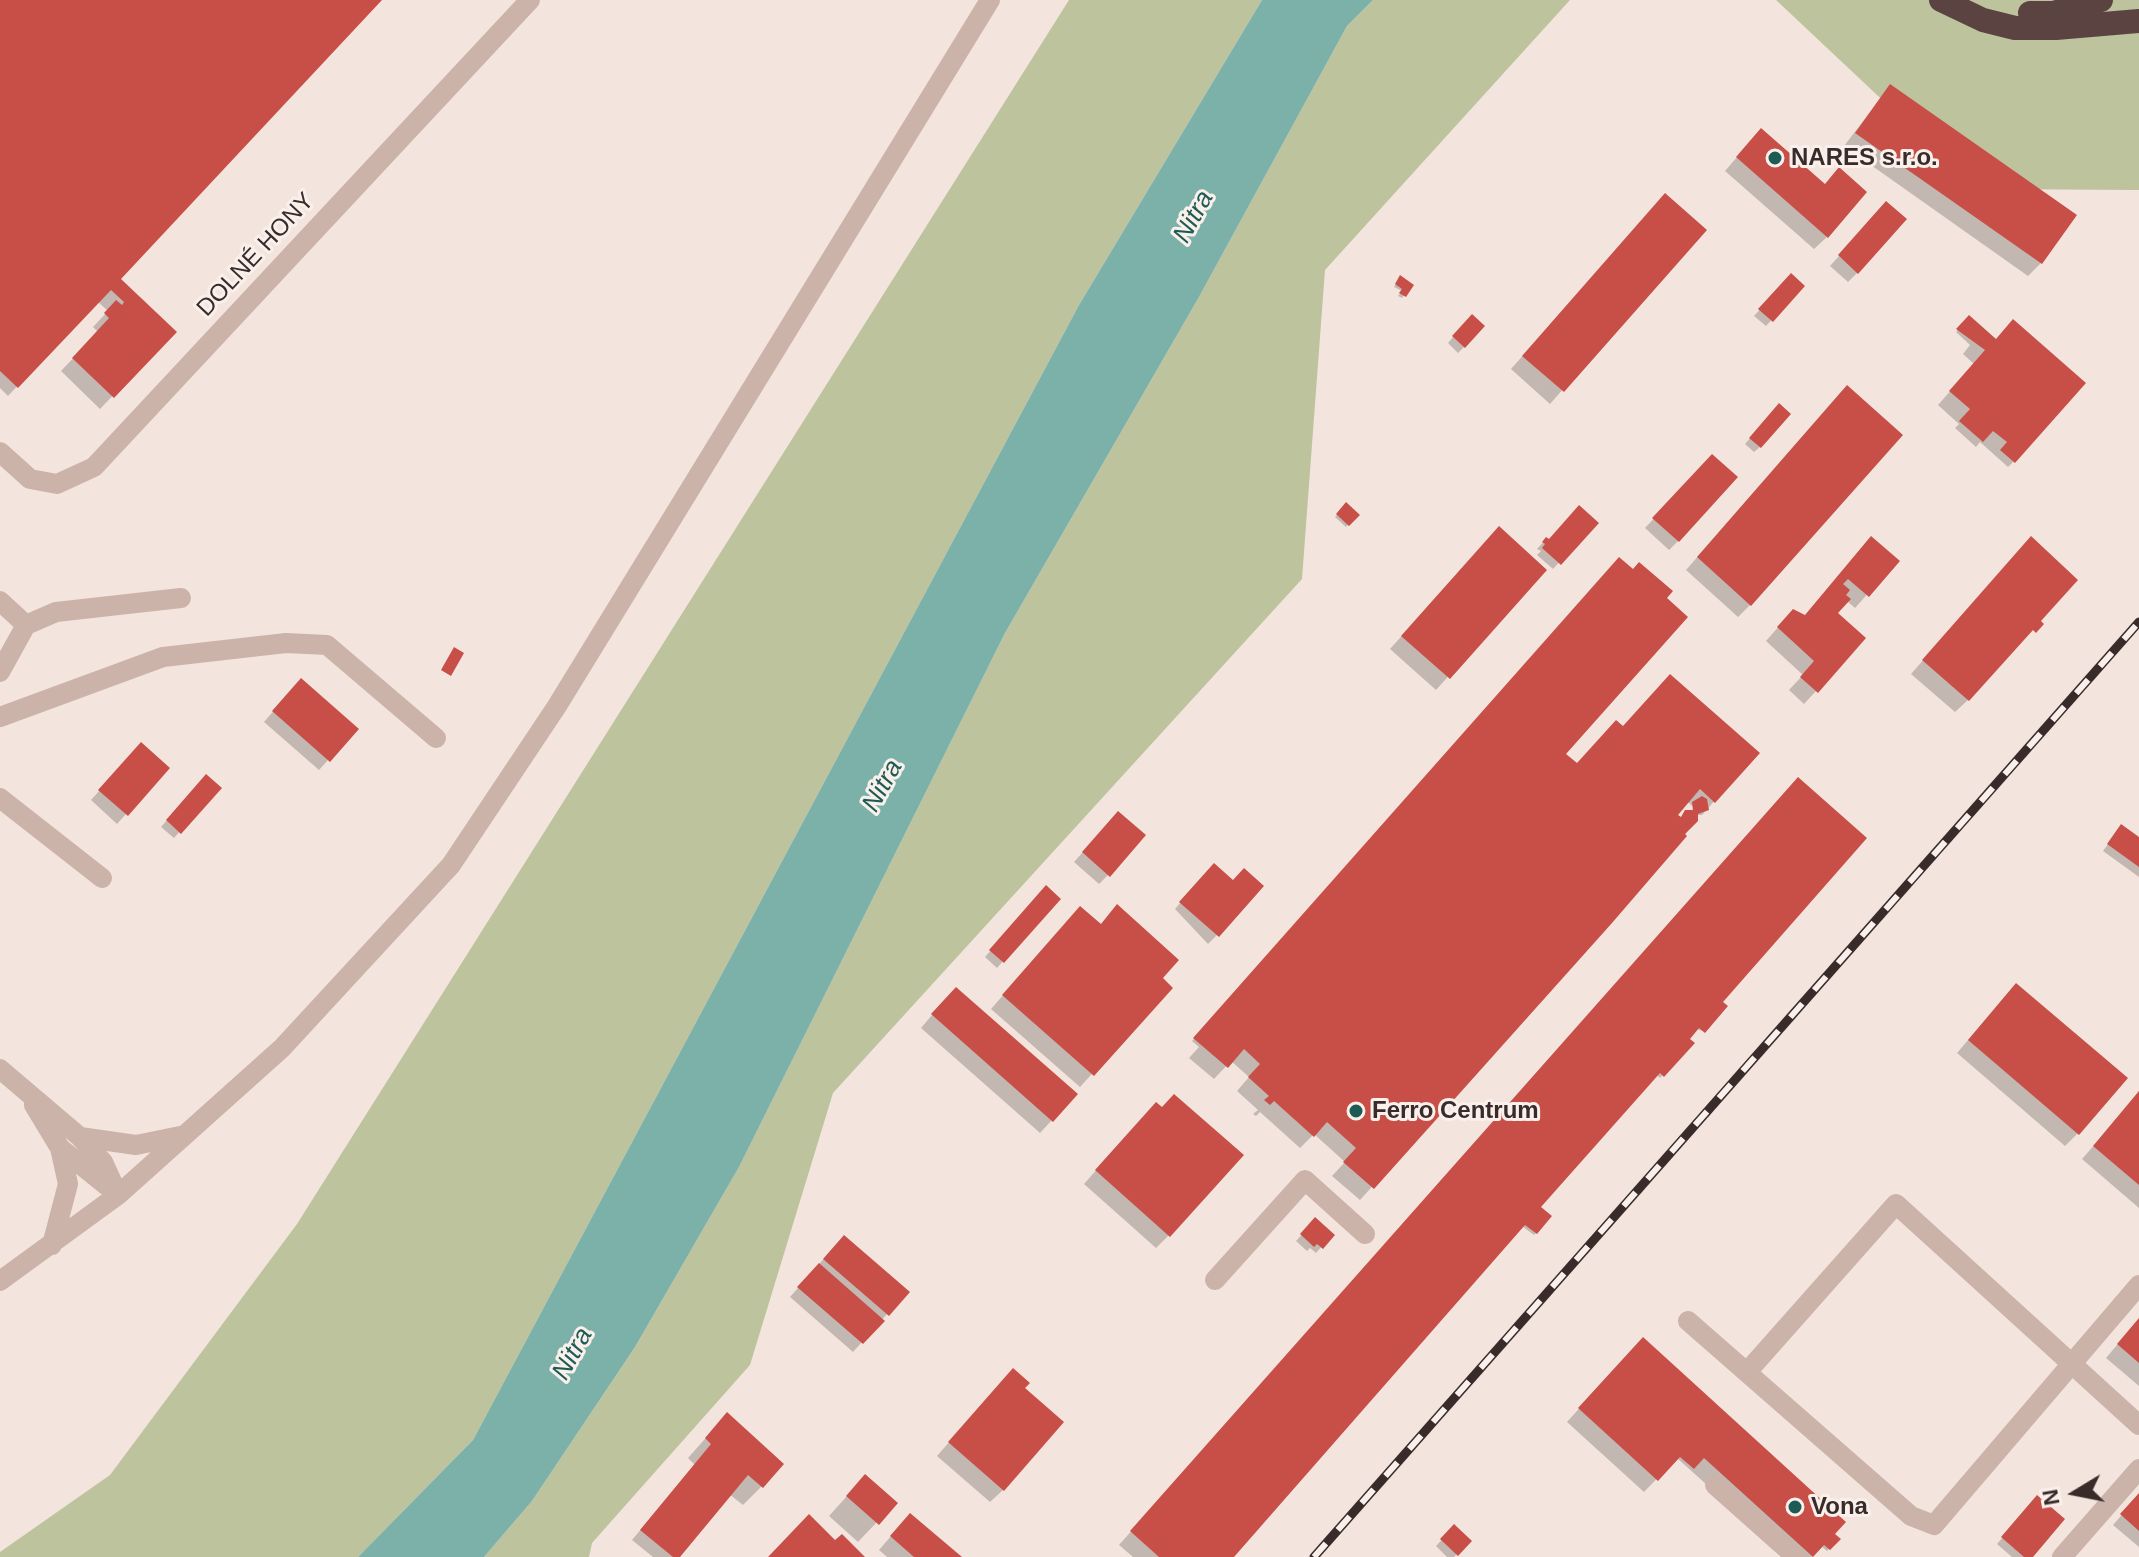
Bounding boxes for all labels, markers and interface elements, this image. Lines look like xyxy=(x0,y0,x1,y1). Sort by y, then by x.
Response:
place label: NARES s.r.o. xyxy=(1791,144,1938,172)
marker: NARES s.r.o. xyxy=(1766,149,1784,167)
water label: Nitra xyxy=(1167,185,1221,249)
street label: DOLNÉ HONY xyxy=(191,187,321,323)
water label: Nitra xyxy=(856,754,910,818)
place label: Ferro Centrum xyxy=(1372,1097,1539,1125)
marker: Ferro Centrum xyxy=(1347,1102,1365,1120)
water label: Nitra xyxy=(546,1322,600,1386)
north arrow xyxy=(2035,1453,2115,1533)
text: N xyxy=(2037,1487,2065,1507)
place label: Vona xyxy=(1811,1493,1868,1521)
marker: Vona xyxy=(1786,1498,1804,1516)

